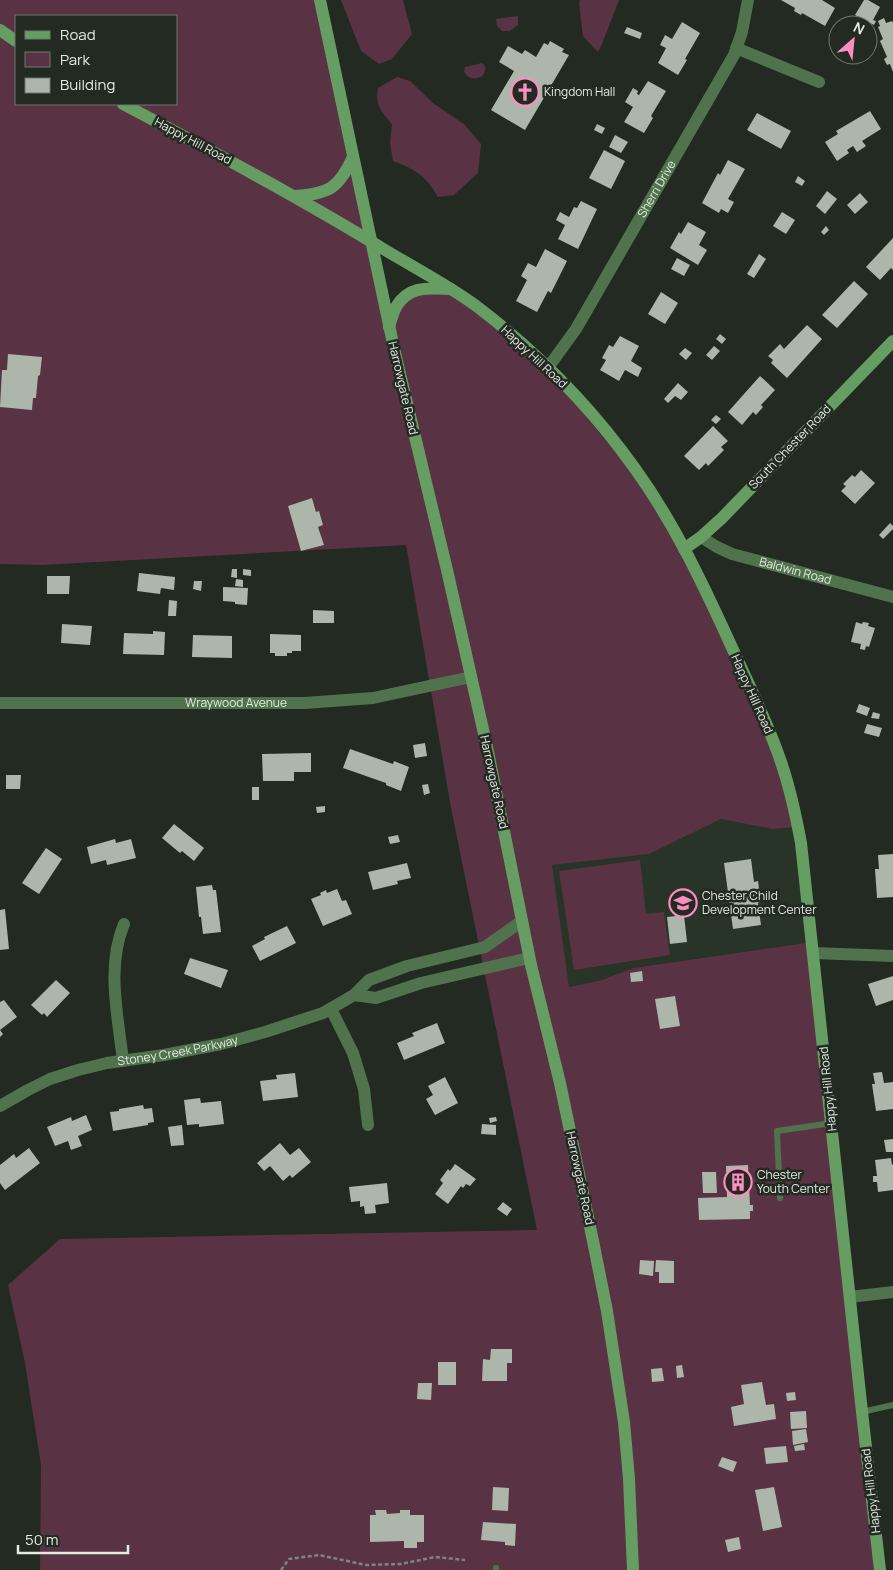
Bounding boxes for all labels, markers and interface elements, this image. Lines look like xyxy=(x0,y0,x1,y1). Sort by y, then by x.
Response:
legend xyxy=(15,15,178,105)
north arrow xyxy=(828,15,878,65)
text: N xyxy=(850,17,868,39)
text: Road xyxy=(60,24,96,45)
text: Park xyxy=(60,49,90,70)
text: Building xyxy=(60,74,115,95)
church icon: Kingdom Hall xyxy=(510,77,540,107)
place label: Kingdom Hall xyxy=(544,83,615,100)
street label: Happy Hill Road xyxy=(152,113,235,168)
street label: Sherri Drive xyxy=(633,157,680,221)
street label: Happy Hill Road xyxy=(497,321,571,392)
street label: Harrowgate Road xyxy=(384,339,423,436)
street label: South Chester Road xyxy=(745,401,835,493)
street label: Baldwin Road xyxy=(758,553,833,588)
street label: Happy Hill Road xyxy=(727,651,778,736)
street label: Wraywood Avenue xyxy=(185,694,287,711)
street label: Harrowgate Road xyxy=(476,733,513,830)
place label: Chester Child Development Center xyxy=(702,887,817,918)
school or university icon: Chester Child Development Center xyxy=(668,888,698,918)
street label: Stoney Creek Parkway xyxy=(116,1031,241,1069)
street label: Happy Hill Road xyxy=(815,1046,840,1132)
street label: Harrowgate Road xyxy=(562,1129,599,1226)
place label: Chester Youth Center xyxy=(757,1166,830,1197)
building icon: Chester Youth Center xyxy=(723,1167,753,1197)
street label: Happy Hill Road xyxy=(857,1448,884,1534)
scale bar xyxy=(18,1522,128,1554)
text: 50 m xyxy=(25,1529,59,1550)

